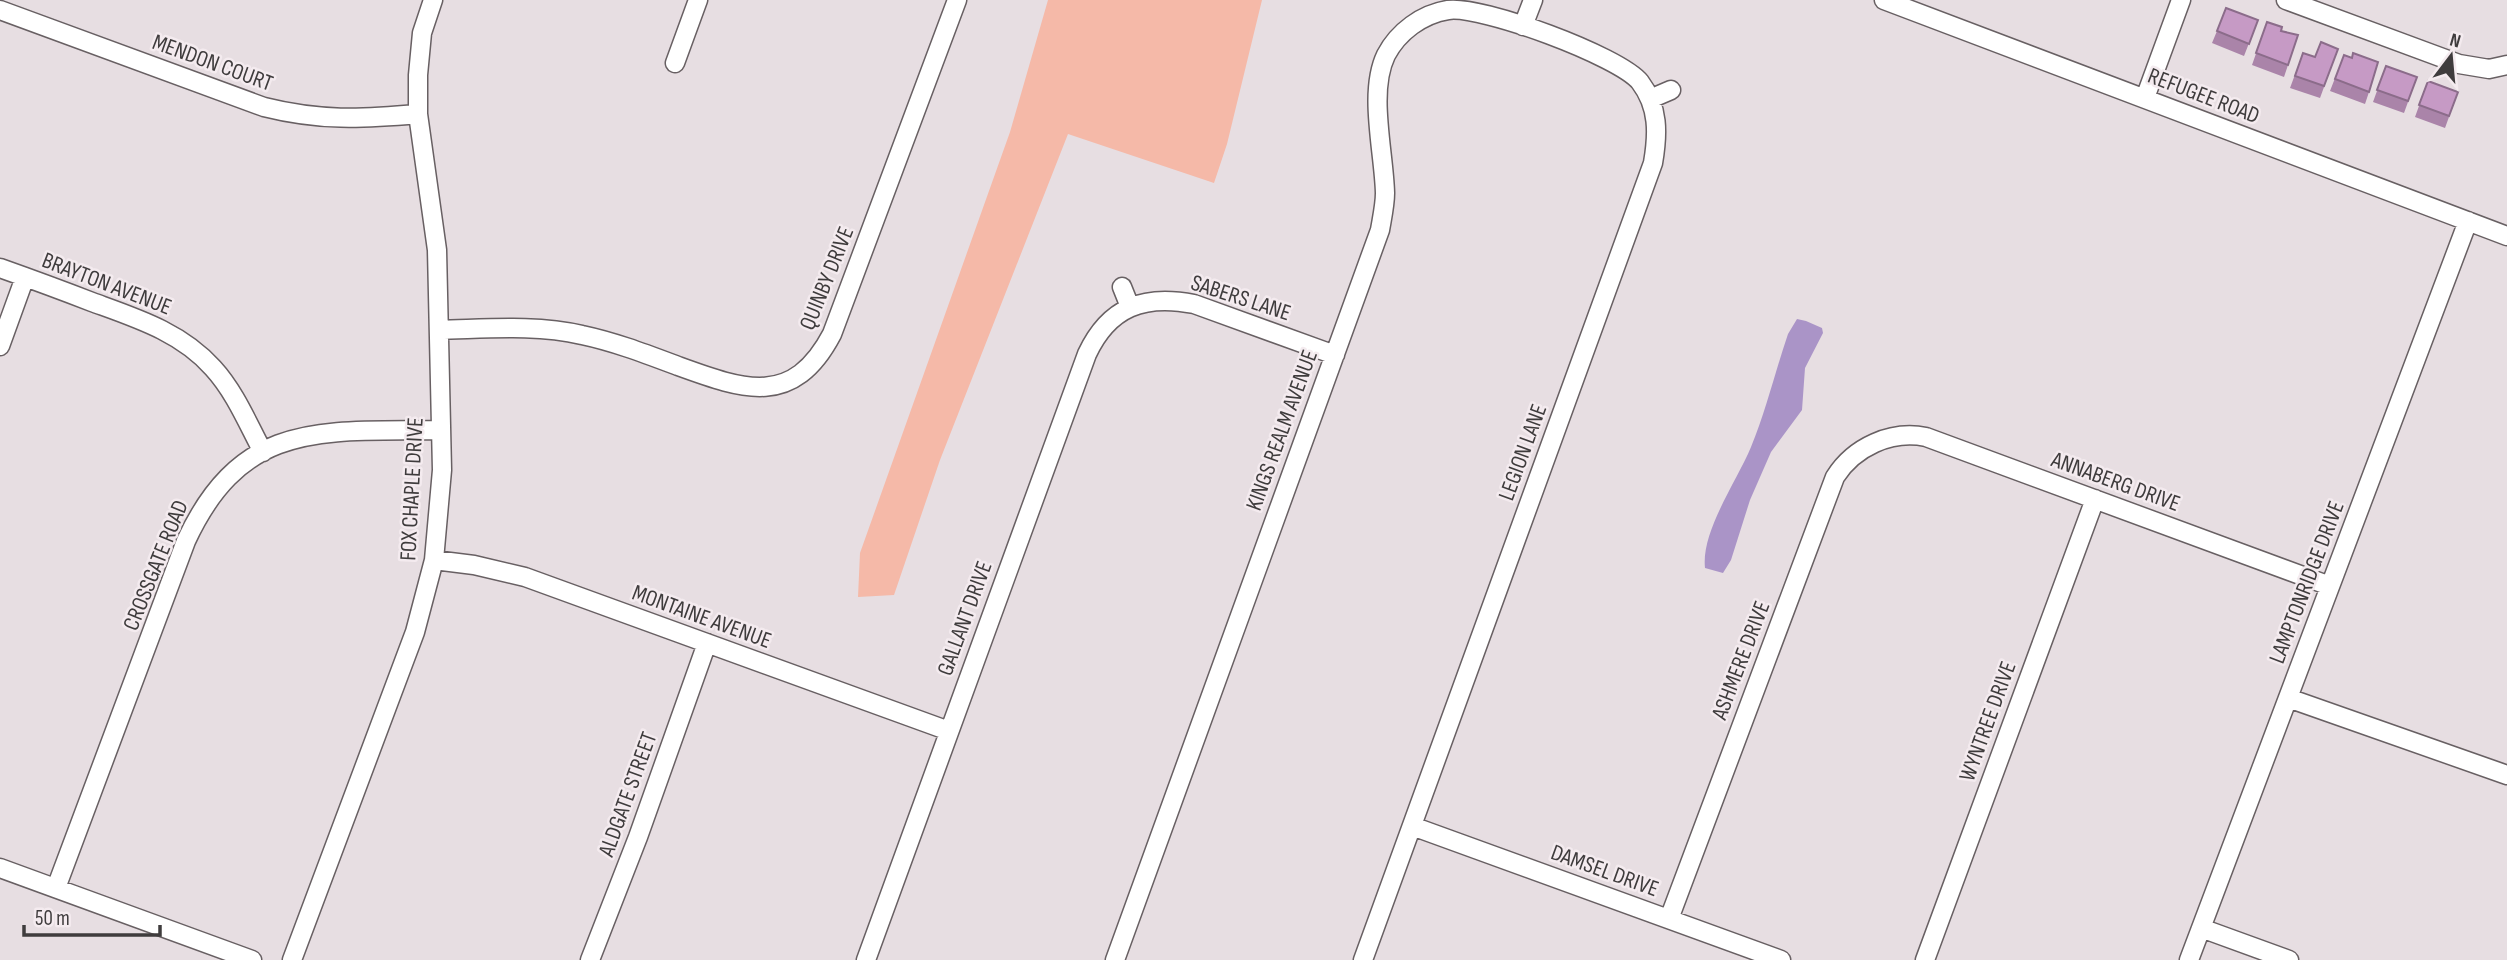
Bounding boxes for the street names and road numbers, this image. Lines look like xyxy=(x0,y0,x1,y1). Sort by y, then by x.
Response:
street label: MENDON COURT xyxy=(149,28,277,98)
street label: REFUGEE ROAD xyxy=(2144,62,2263,130)
street label: QUINBY DRIVE xyxy=(794,223,860,334)
street label: BRAYTON AVENUE xyxy=(38,246,175,321)
street label: SABERS LANE xyxy=(1187,269,1294,327)
street label: KINGS REALM AVENUE xyxy=(1240,346,1324,514)
street label: LEGION LANE xyxy=(1493,400,1553,504)
street label: FOX CHAPLE DRIVE xyxy=(394,417,430,561)
street label: ANNABERG DRIVE xyxy=(2047,445,2184,518)
street label: CROSSGATE ROAD xyxy=(117,496,195,635)
street label: LAMPTONRIDGE DRIVE xyxy=(2263,497,2351,667)
street label: GALLANT DRIVE xyxy=(931,557,999,679)
street label: MONTAINE AVENUE xyxy=(628,579,775,655)
street label: ASHMERE DRIVE xyxy=(1705,597,1776,725)
street label: WYNTREE DRIVE xyxy=(1953,658,2023,785)
street label: ALDGATE STREET xyxy=(592,728,663,861)
street label: DAMSEL DRIVE xyxy=(1547,839,1662,903)

